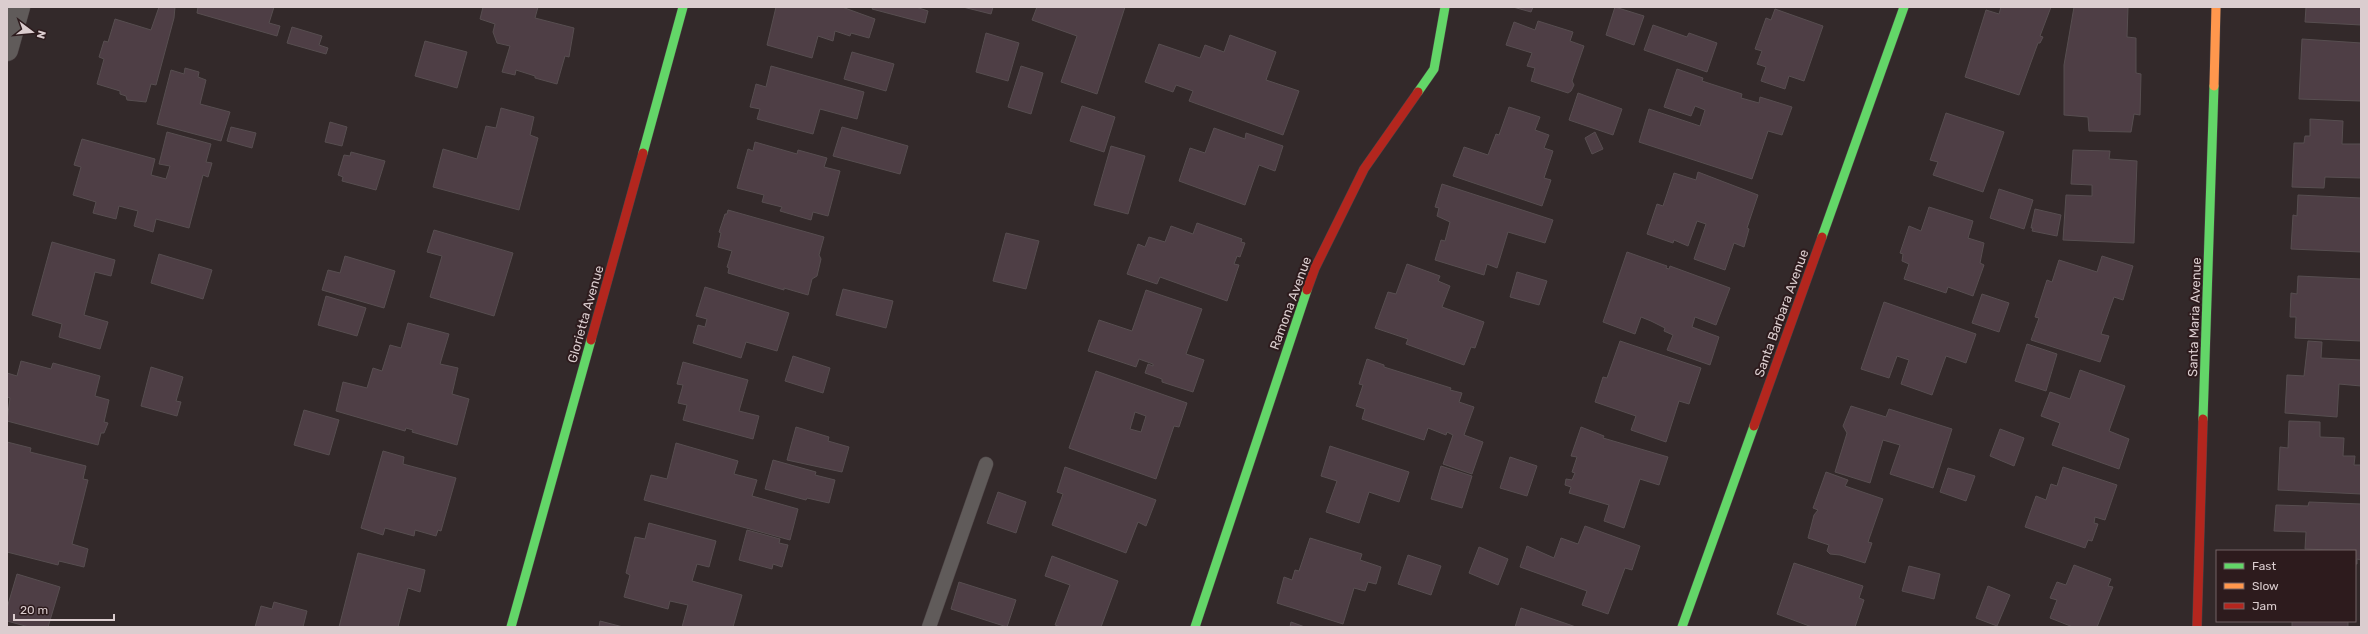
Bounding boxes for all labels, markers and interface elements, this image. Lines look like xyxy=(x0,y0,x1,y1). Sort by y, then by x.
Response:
north arrow xyxy=(12,12,52,52)
text: N xyxy=(34,29,48,40)
street label: Santa Barbara Avenue xyxy=(1751,247,1812,379)
street label: Ramona Avenue xyxy=(1267,254,1314,352)
street label: Santa Maria Avenue xyxy=(2185,257,2204,377)
street label: Glorietta Avenue xyxy=(564,264,607,365)
legend xyxy=(2216,550,2356,622)
text: Fast xyxy=(2252,559,2276,573)
text: Slow xyxy=(2252,579,2279,593)
scale bar xyxy=(14,596,114,622)
text: Jam xyxy=(2252,599,2277,613)
text: 20 m xyxy=(20,603,48,617)

